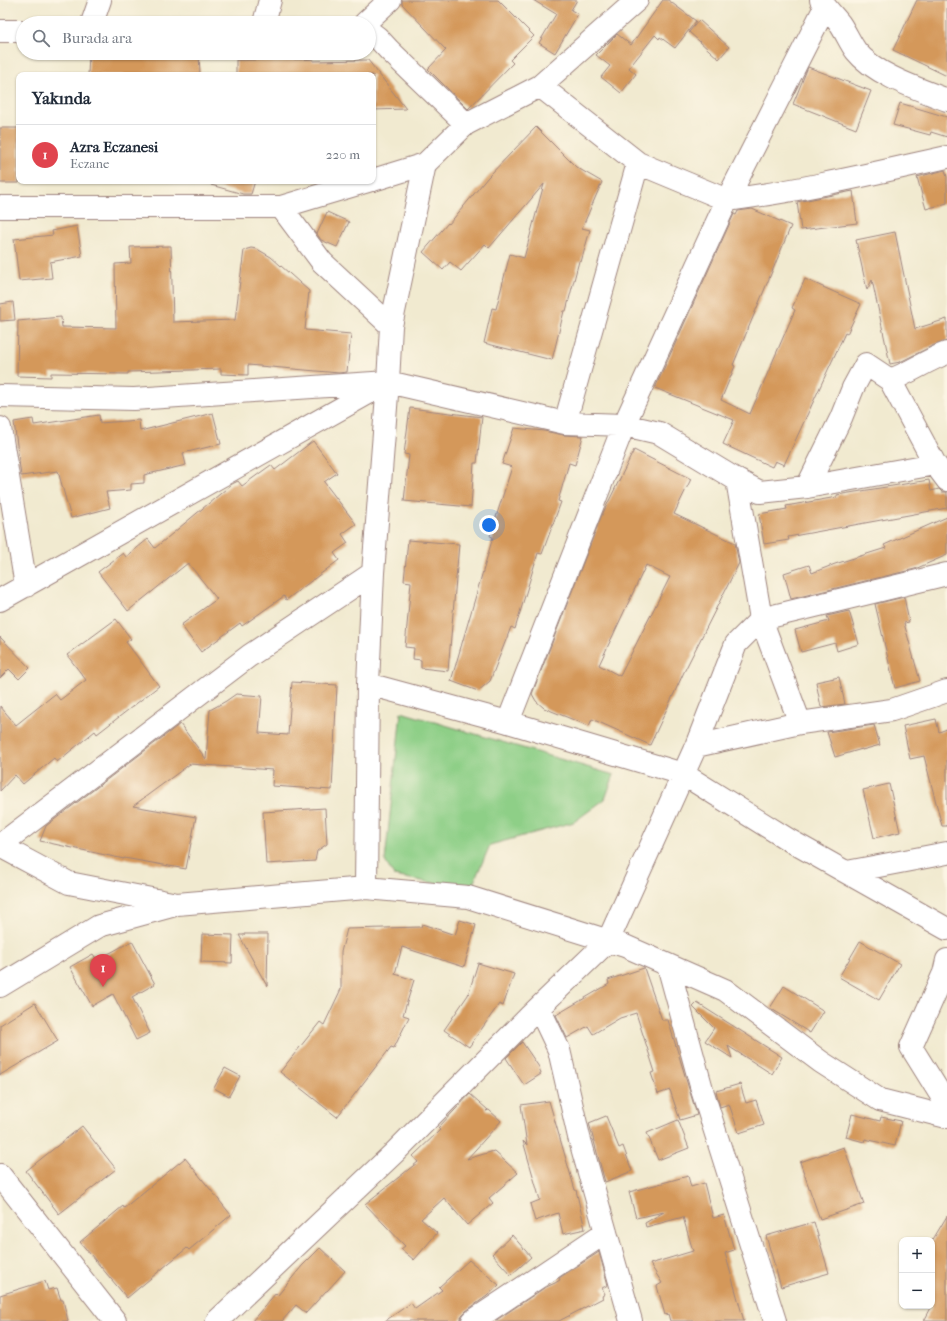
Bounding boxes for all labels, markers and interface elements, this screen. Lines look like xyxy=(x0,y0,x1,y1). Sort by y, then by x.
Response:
search box xyxy=(16,16,376,60)
icon: search xyxy=(30,27,52,49)
text: Burada ara xyxy=(62,29,132,47)
text: Yakında xyxy=(32,88,91,108)
text: Azra Eczanesi xyxy=(70,138,158,156)
text: 1 xyxy=(43,147,47,162)
text: 220 m xyxy=(326,147,360,162)
text: Eczane xyxy=(70,156,109,171)
your location xyxy=(479,515,499,535)
pin: 1 xyxy=(90,954,116,987)
map controls xyxy=(899,1237,935,1309)
button: + xyxy=(899,1237,935,1273)
button: − xyxy=(899,1273,935,1309)

